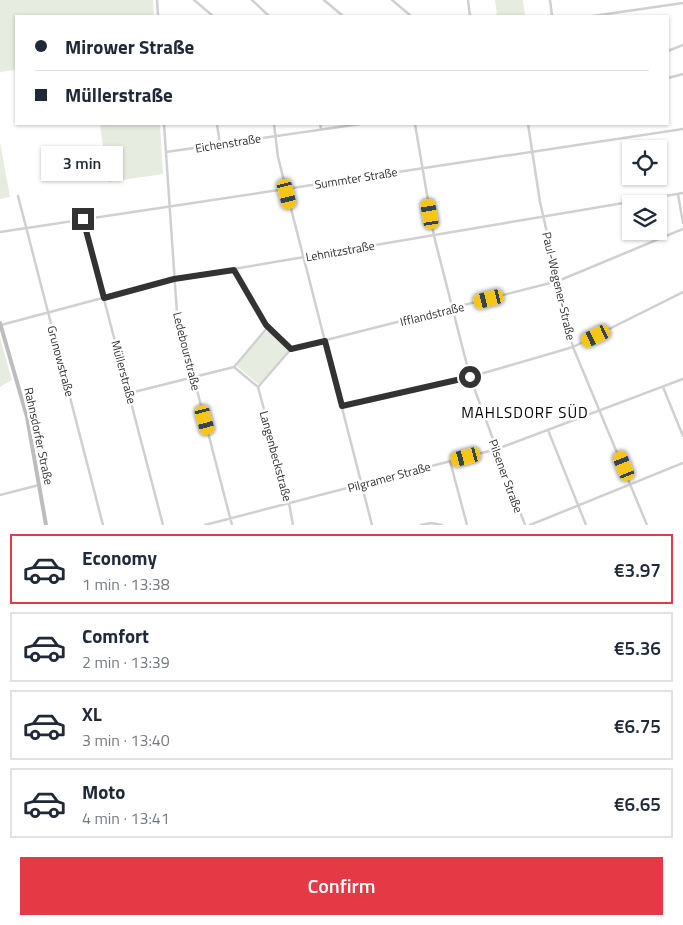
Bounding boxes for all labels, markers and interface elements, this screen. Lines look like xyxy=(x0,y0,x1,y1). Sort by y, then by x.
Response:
text: Mirower Straße xyxy=(65,32,194,61)
text: Müllerstraße xyxy=(65,80,173,109)
street label: Eichenstraße xyxy=(194,128,262,158)
map controls xyxy=(622,140,667,240)
button: locate xyxy=(622,140,667,185)
callout: 3 min xyxy=(42,146,124,182)
text: 3 min xyxy=(63,151,101,175)
street label: Summter Straße xyxy=(313,162,399,194)
car xyxy=(276,178,297,210)
button: layers xyxy=(622,195,667,240)
car xyxy=(420,198,439,230)
route end xyxy=(72,208,94,230)
street label: Paul-Wegener-Straße xyxy=(537,230,581,342)
street label: Lehnitzstraße xyxy=(304,236,376,266)
car xyxy=(472,288,505,310)
street label: Ifflandstraße xyxy=(398,297,466,331)
street label: Ledebourstraße xyxy=(168,310,206,392)
street label: Grunowstraße xyxy=(42,323,80,399)
car xyxy=(579,323,612,349)
street label: Müllerstraße xyxy=(106,338,142,406)
route start xyxy=(459,366,481,388)
street label: Rahnsdorfer Straße xyxy=(19,386,59,486)
district label: MAHLSDORF SÜD xyxy=(461,401,589,424)
car xyxy=(193,404,216,436)
street label: Langenbeckstraße xyxy=(255,409,297,503)
street label: Pilsener Straße xyxy=(484,436,528,516)
car xyxy=(449,446,482,468)
car xyxy=(611,449,636,483)
street label: Pilgramer Straße xyxy=(345,457,433,497)
text: Economy xyxy=(82,543,157,572)
icon: car xyxy=(22,547,67,592)
text: €3.97 xyxy=(614,555,661,584)
text: 1 min · 13:38 xyxy=(82,572,170,596)
text: Comfort xyxy=(82,621,149,650)
icon: car xyxy=(22,625,67,670)
text: €5.36 xyxy=(614,633,661,662)
text: 2 min · 13:39 xyxy=(82,650,170,674)
text: XL xyxy=(82,699,102,728)
icon: car xyxy=(22,703,67,748)
text: €6.75 xyxy=(614,711,661,740)
text: 3 min · 13:40 xyxy=(82,728,170,752)
text: Moto xyxy=(82,777,125,806)
icon: car xyxy=(22,781,67,826)
text: €6.65 xyxy=(614,789,661,818)
text: 4 min · 13:41 xyxy=(82,806,170,830)
button: Confirm xyxy=(20,857,663,915)

